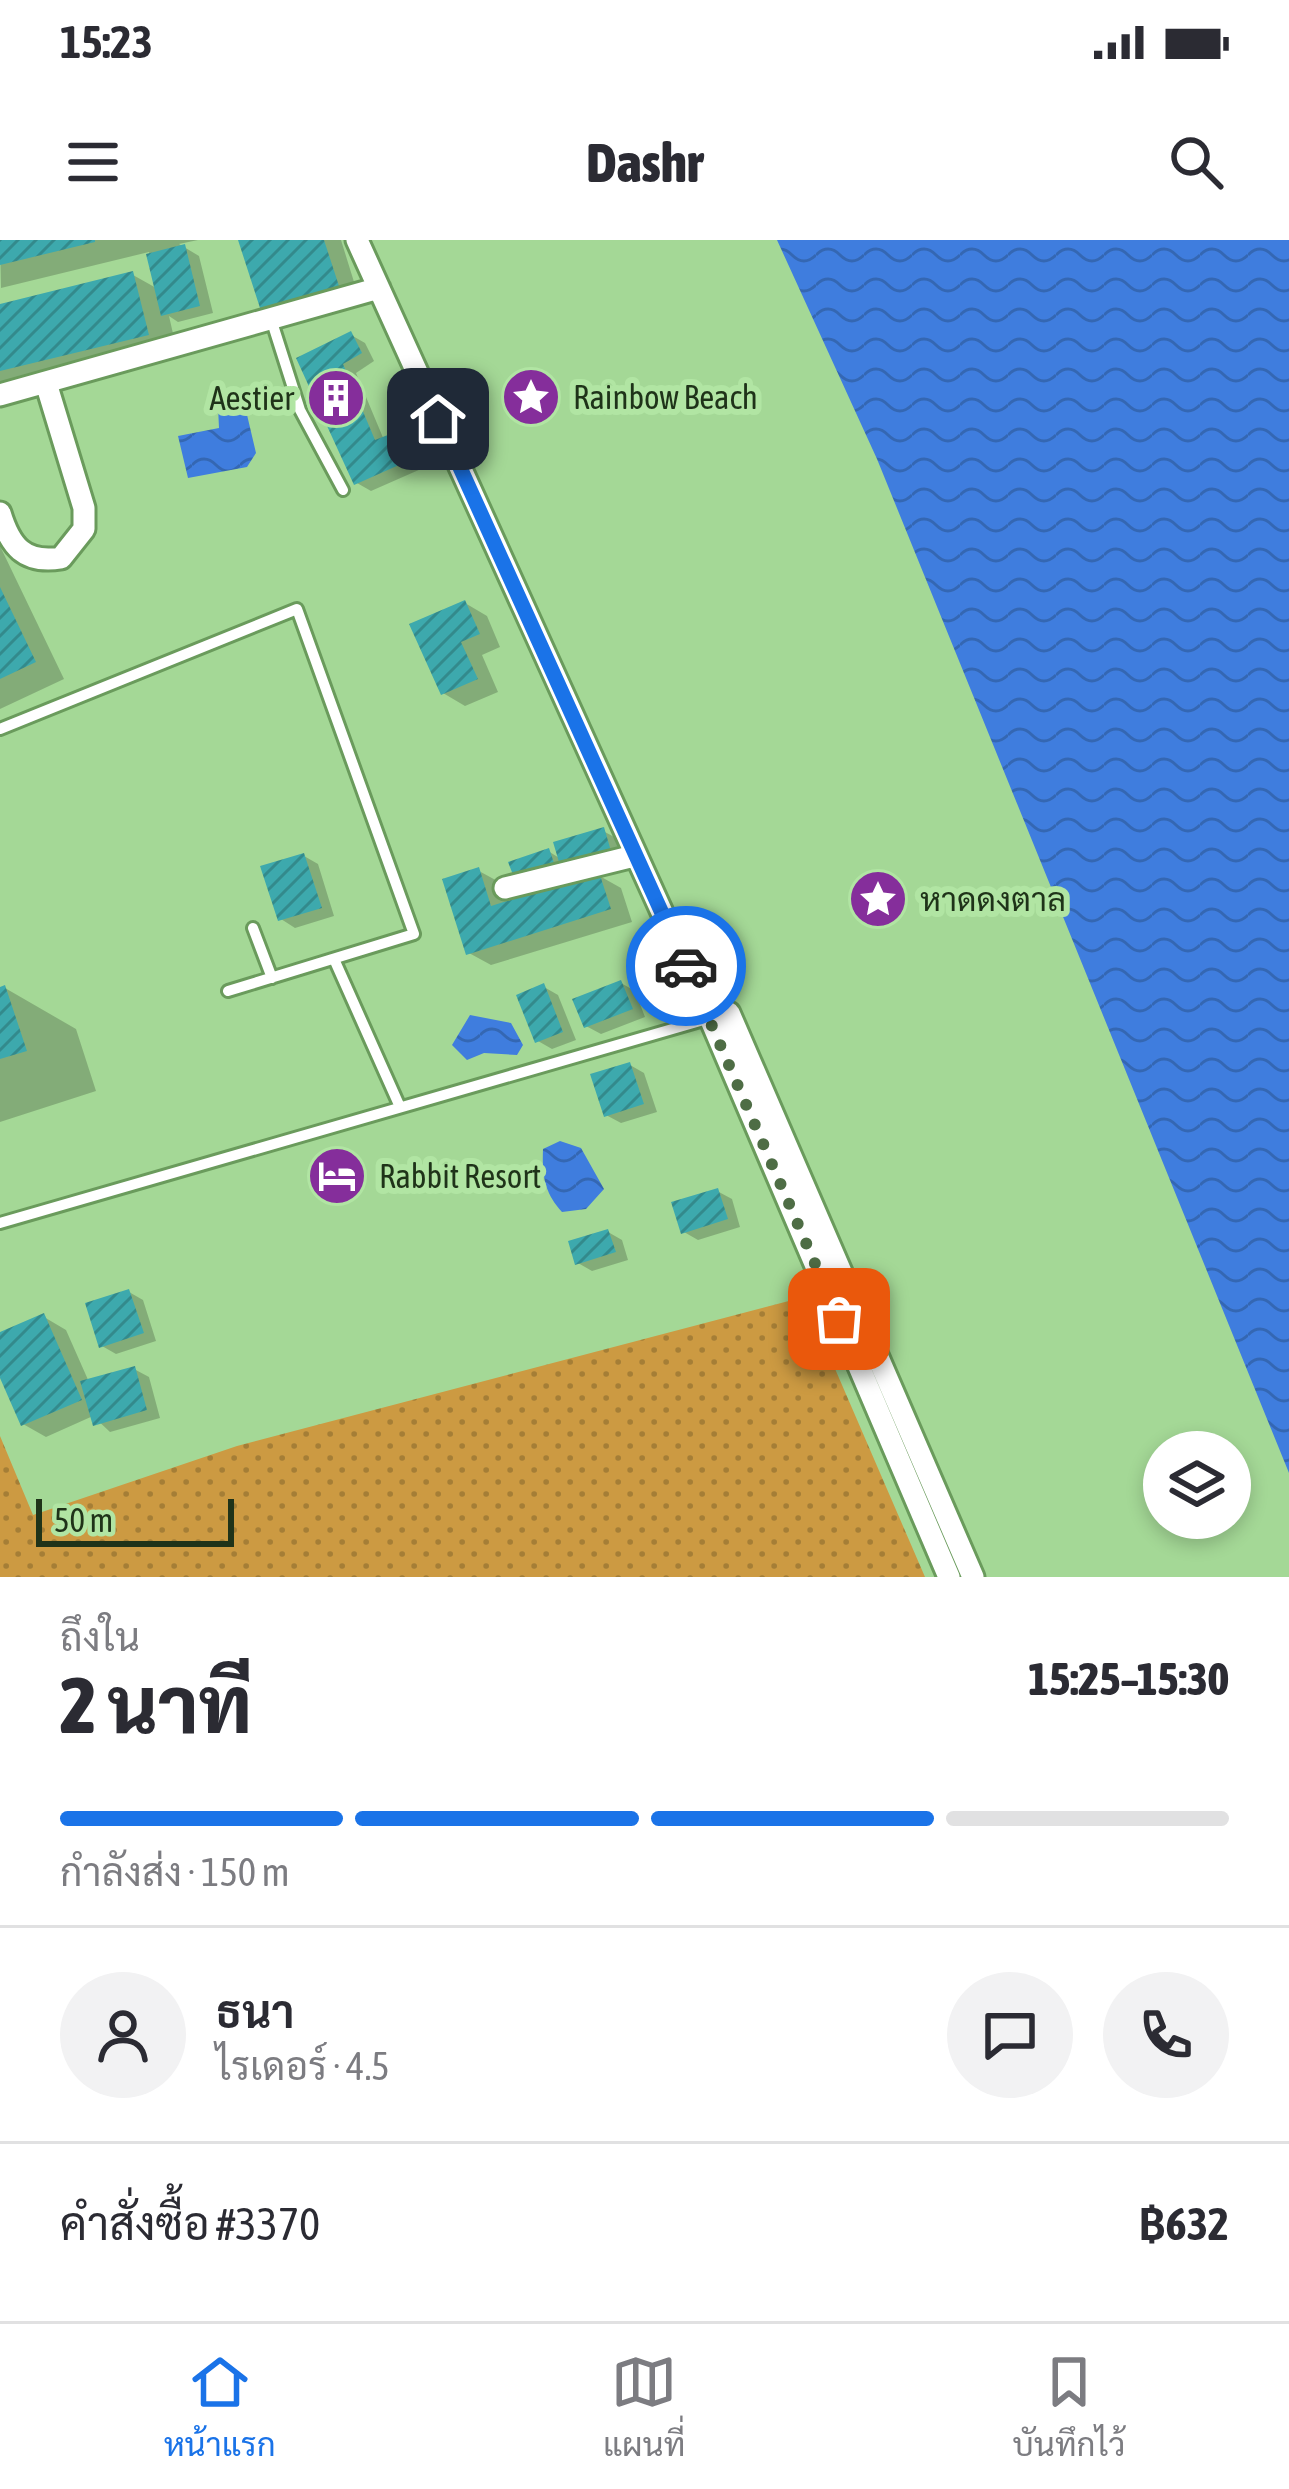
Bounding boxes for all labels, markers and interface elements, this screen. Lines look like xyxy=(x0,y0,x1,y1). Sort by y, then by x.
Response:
text: 15:23 xyxy=(60,16,153,68)
icon: menu xyxy=(60,129,126,195)
icon: search xyxy=(1163,129,1229,195)
text: Dashr xyxy=(586,132,703,193)
place icon: Rainbow Beach xyxy=(500,366,562,428)
building icon: Aestier xyxy=(305,367,367,429)
pin xyxy=(387,368,489,470)
place label: Rainbow Beach xyxy=(573,378,758,416)
place label: Aestier xyxy=(209,379,295,417)
icon: home xyxy=(405,386,471,452)
place icon: หาดดงตาล xyxy=(847,868,909,930)
place label: หาดดงตาล xyxy=(920,880,1066,918)
courier xyxy=(626,906,746,1026)
icon: car xyxy=(653,933,719,999)
hotel icon: Rabbit Resort xyxy=(306,1145,368,1207)
place label: Rabbit Resort xyxy=(379,1157,541,1195)
pin xyxy=(788,1268,890,1370)
icon: bag xyxy=(806,1286,872,1352)
map controls xyxy=(1143,1431,1251,1539)
button: layers xyxy=(1143,1431,1251,1539)
scale bar xyxy=(36,1493,234,1546)
text: 50 m xyxy=(54,1501,113,1539)
text: ถึงใน xyxy=(60,1615,140,1659)
text: 15:25–15:30 xyxy=(1028,1653,1229,1705)
text: 2 นาที xyxy=(60,1660,252,1750)
text: กำลังส่ง · 150 m xyxy=(60,1850,289,1894)
button: person xyxy=(60,1972,186,2098)
button: chat xyxy=(947,1972,1073,2098)
button: phone xyxy=(1103,1972,1229,2098)
text: ธนา xyxy=(216,1986,294,2038)
text: ไรเดอร์ · 4.5 xyxy=(216,2044,390,2088)
text: คำสั่งซื้อ #3370 xyxy=(60,2198,320,2250)
text: ฿632 xyxy=(1138,2198,1229,2250)
tab: หน้าแรก xyxy=(164,2349,276,2464)
tab: แผนที่ xyxy=(603,2349,685,2464)
tab: บันทึกไว้ xyxy=(1013,2349,1125,2464)

